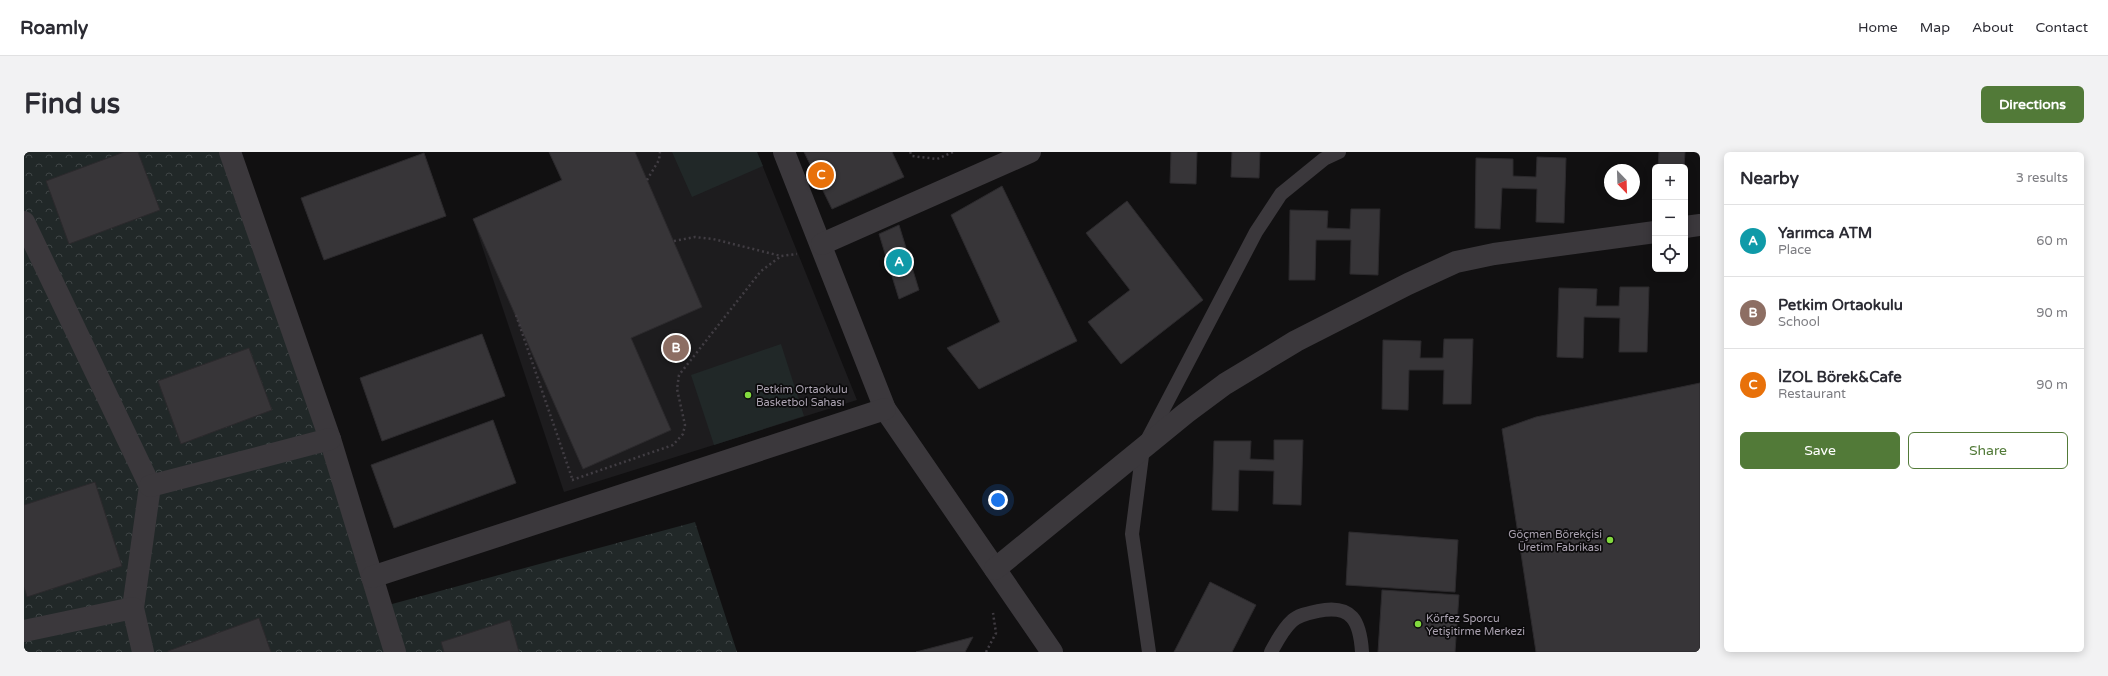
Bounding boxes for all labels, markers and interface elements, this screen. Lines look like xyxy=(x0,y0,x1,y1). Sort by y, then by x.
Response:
text: Roamly xyxy=(20,17,88,39)
text: Home xyxy=(1858,19,1898,36)
text: Map xyxy=(1920,19,1950,36)
text: About xyxy=(1972,19,2014,36)
text: Contact xyxy=(2036,19,2088,36)
button: Directions xyxy=(1981,86,2084,123)
text: Find us xyxy=(24,87,120,121)
pin: C xyxy=(808,160,834,190)
north arrow xyxy=(1604,164,1640,200)
map controls xyxy=(1652,164,1688,272)
button: + xyxy=(1652,164,1688,200)
text: Nearby xyxy=(1740,168,1799,189)
text: 3 results xyxy=(2016,170,2068,186)
button: − xyxy=(1652,200,1688,236)
text: Yarımca ATM xyxy=(1778,224,1872,242)
text: A xyxy=(1748,233,1758,249)
text: 60 m xyxy=(2036,233,2068,249)
button: locate xyxy=(1652,236,1688,272)
text: Place xyxy=(1778,242,1811,258)
pin: A xyxy=(886,247,912,277)
text: Petkim Ortaokulu xyxy=(1778,296,1903,314)
text: B xyxy=(1748,305,1758,321)
text: 90 m xyxy=(2036,305,2068,321)
text: School xyxy=(1778,314,1820,330)
pin: B xyxy=(663,333,689,363)
text: İZOL Börek&Cafe xyxy=(1778,368,1902,386)
text: C xyxy=(1748,377,1758,393)
text: 90 m xyxy=(2036,377,2068,393)
place label: Petkim Ortaokulu Basketbol Sahası xyxy=(756,383,848,409)
text: Restaurant xyxy=(1778,386,1846,402)
marker: Petkim Ortaokulu Basketbol Sahası xyxy=(743,390,753,400)
button: Save xyxy=(1740,432,1900,469)
button: Share xyxy=(1908,432,2068,469)
your location xyxy=(988,490,1008,510)
place label: Göçmen Börekçisi Üretim Fabrikası xyxy=(1508,528,1602,554)
marker: Göçmen Börekçisi Üretim Fabrikası xyxy=(1605,535,1615,545)
place label: Körfez Sporcu Yetişitirme Merkezi xyxy=(1426,612,1525,638)
marker: Körfez Sporcu Yetişitirme Merkezi xyxy=(1413,619,1423,629)

